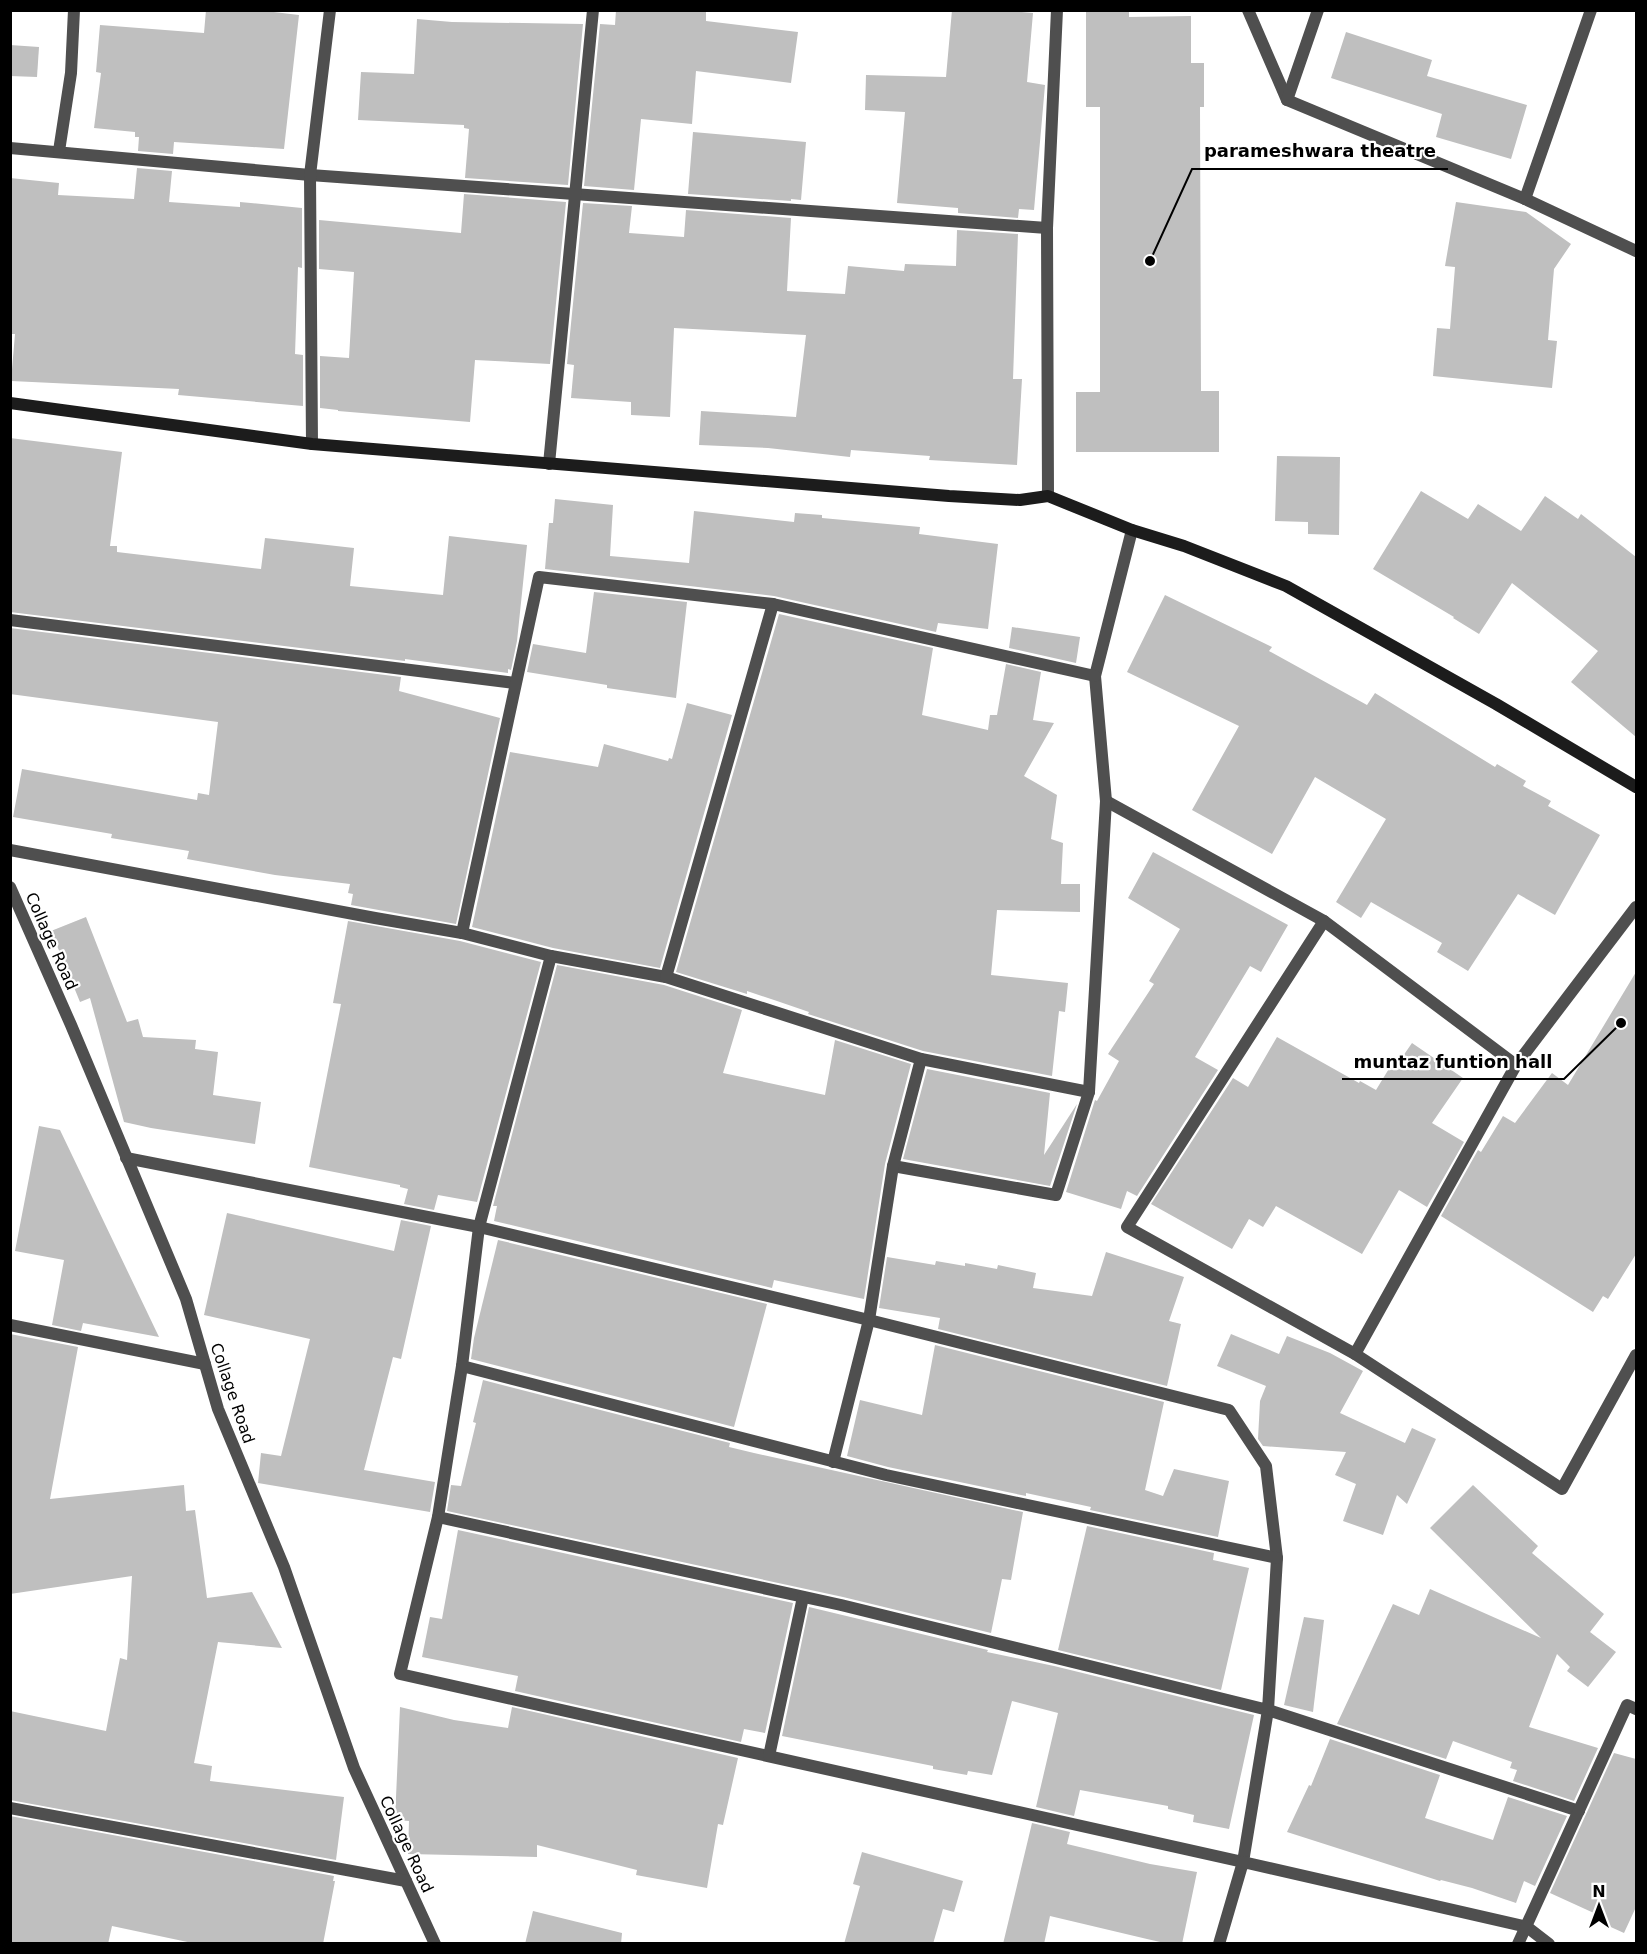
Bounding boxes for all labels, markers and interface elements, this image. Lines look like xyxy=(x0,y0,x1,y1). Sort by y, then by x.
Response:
callout: parameshwara theatre xyxy=(1192,133,1448,169)
text: parameshwara theatre xyxy=(1204,140,1436,161)
street label: Collage Road xyxy=(22,889,82,993)
callout: muntaz funtion hall xyxy=(1342,1043,1564,1079)
text: muntaz funtion hall xyxy=(1354,1051,1552,1072)
street label: Collage Road xyxy=(206,1340,259,1446)
street label: Collage Road xyxy=(376,1793,437,1896)
north arrow xyxy=(1569,1876,1629,1936)
text: N xyxy=(1592,1882,1606,1901)

